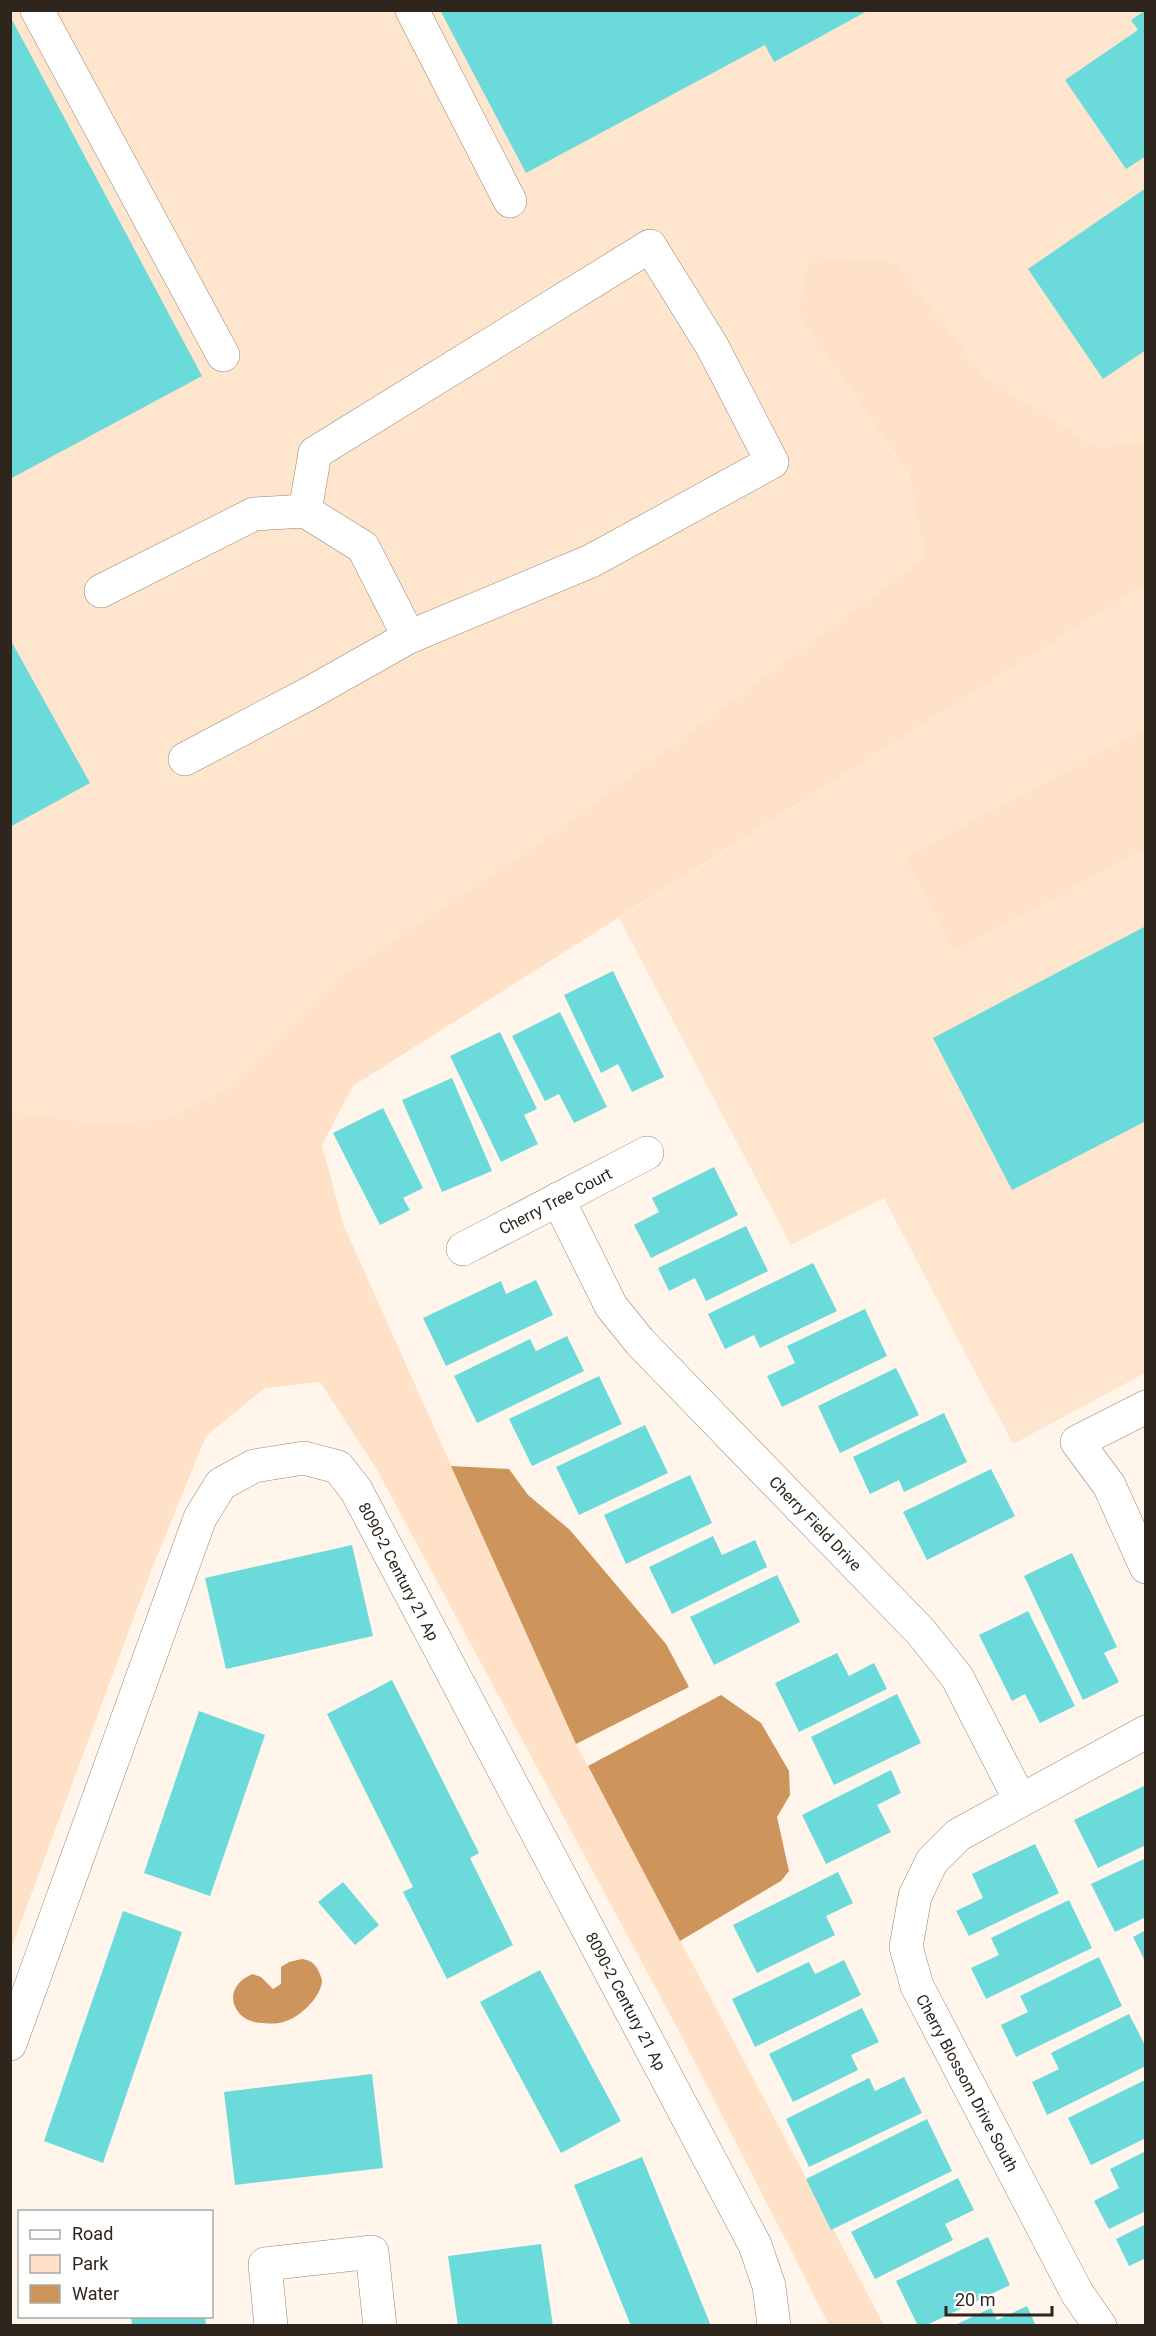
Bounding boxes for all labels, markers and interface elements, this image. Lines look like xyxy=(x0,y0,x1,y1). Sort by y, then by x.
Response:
street label: Cherry Tree Court xyxy=(496,1164,615,1238)
street label: Cherry Field Drive xyxy=(766,1472,866,1574)
street label: 8090-2 Century 21 Ap xyxy=(355,1499,443,1644)
street label: 8090-2 Century 21 Ap xyxy=(582,1929,670,2074)
street label: Cherry Blossom Drive South xyxy=(912,1991,1022,2175)
legend xyxy=(18,2210,213,2318)
text: Road xyxy=(72,2223,113,2244)
text: Park xyxy=(72,2253,109,2274)
scale bar xyxy=(946,2279,1052,2317)
text: Water xyxy=(72,2283,119,2304)
text: 20 m xyxy=(955,2289,995,2310)

